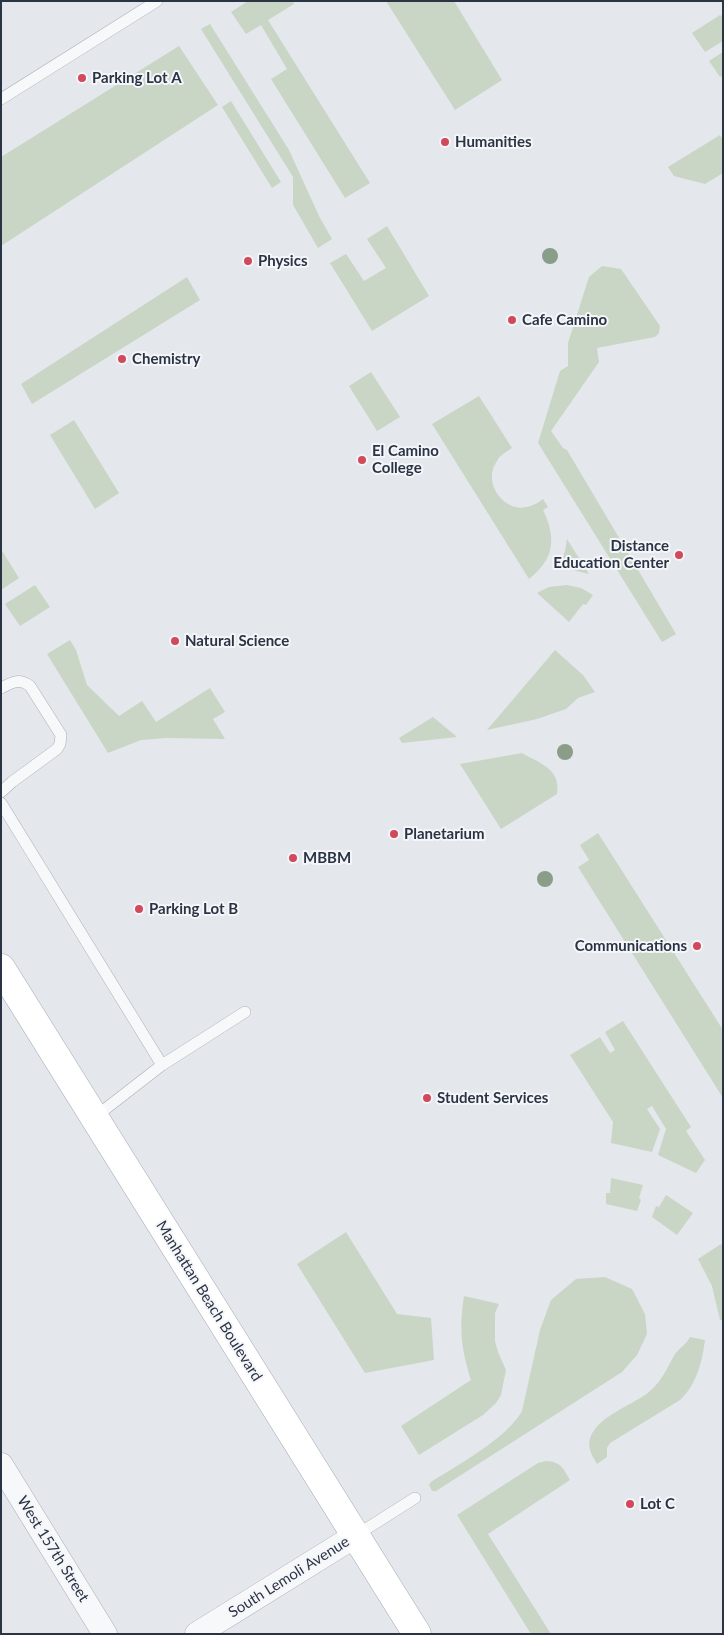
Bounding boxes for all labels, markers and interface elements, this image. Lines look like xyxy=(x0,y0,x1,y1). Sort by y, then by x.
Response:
place label: Parking Lot A xyxy=(92,69,182,87)
marker: Parking Lot A xyxy=(76,72,88,84)
place label: Humanities xyxy=(455,133,532,151)
marker: Humanities xyxy=(439,136,451,148)
place label: Physics xyxy=(258,252,307,270)
marker: Physics xyxy=(242,255,254,267)
place label: Cafe Camino xyxy=(522,311,607,329)
marker: Cafe Camino xyxy=(506,314,518,326)
place label: Chemistry xyxy=(132,350,200,368)
marker: Chemistry xyxy=(116,353,128,365)
place label: El Camino College xyxy=(372,442,439,477)
marker: El Camino College xyxy=(356,454,368,466)
place label: Distance Education Center xyxy=(553,537,669,572)
marker: Distance Education Center xyxy=(673,549,685,561)
place label: Natural Science xyxy=(185,632,289,650)
marker: Natural Science xyxy=(169,635,181,647)
place label: Planetarium xyxy=(404,825,485,843)
marker: Planetarium xyxy=(388,828,400,840)
place label: MBBM xyxy=(303,849,351,867)
marker: MBBM xyxy=(287,852,299,864)
place label: Parking Lot B xyxy=(149,900,238,918)
marker: Parking Lot B xyxy=(133,903,145,915)
place label: Communications xyxy=(575,937,687,955)
marker: Communications xyxy=(691,940,703,952)
place label: Student Services xyxy=(437,1089,548,1107)
marker: Student Services xyxy=(421,1092,433,1104)
street label: Manhattan Beach Boulevard xyxy=(152,1217,266,1385)
street label: West 157th Street xyxy=(13,1493,93,1605)
place label: Lot C xyxy=(640,1495,675,1513)
marker: Lot C xyxy=(624,1498,636,1510)
street label: South Lemoli Avenue xyxy=(225,1533,353,1621)

